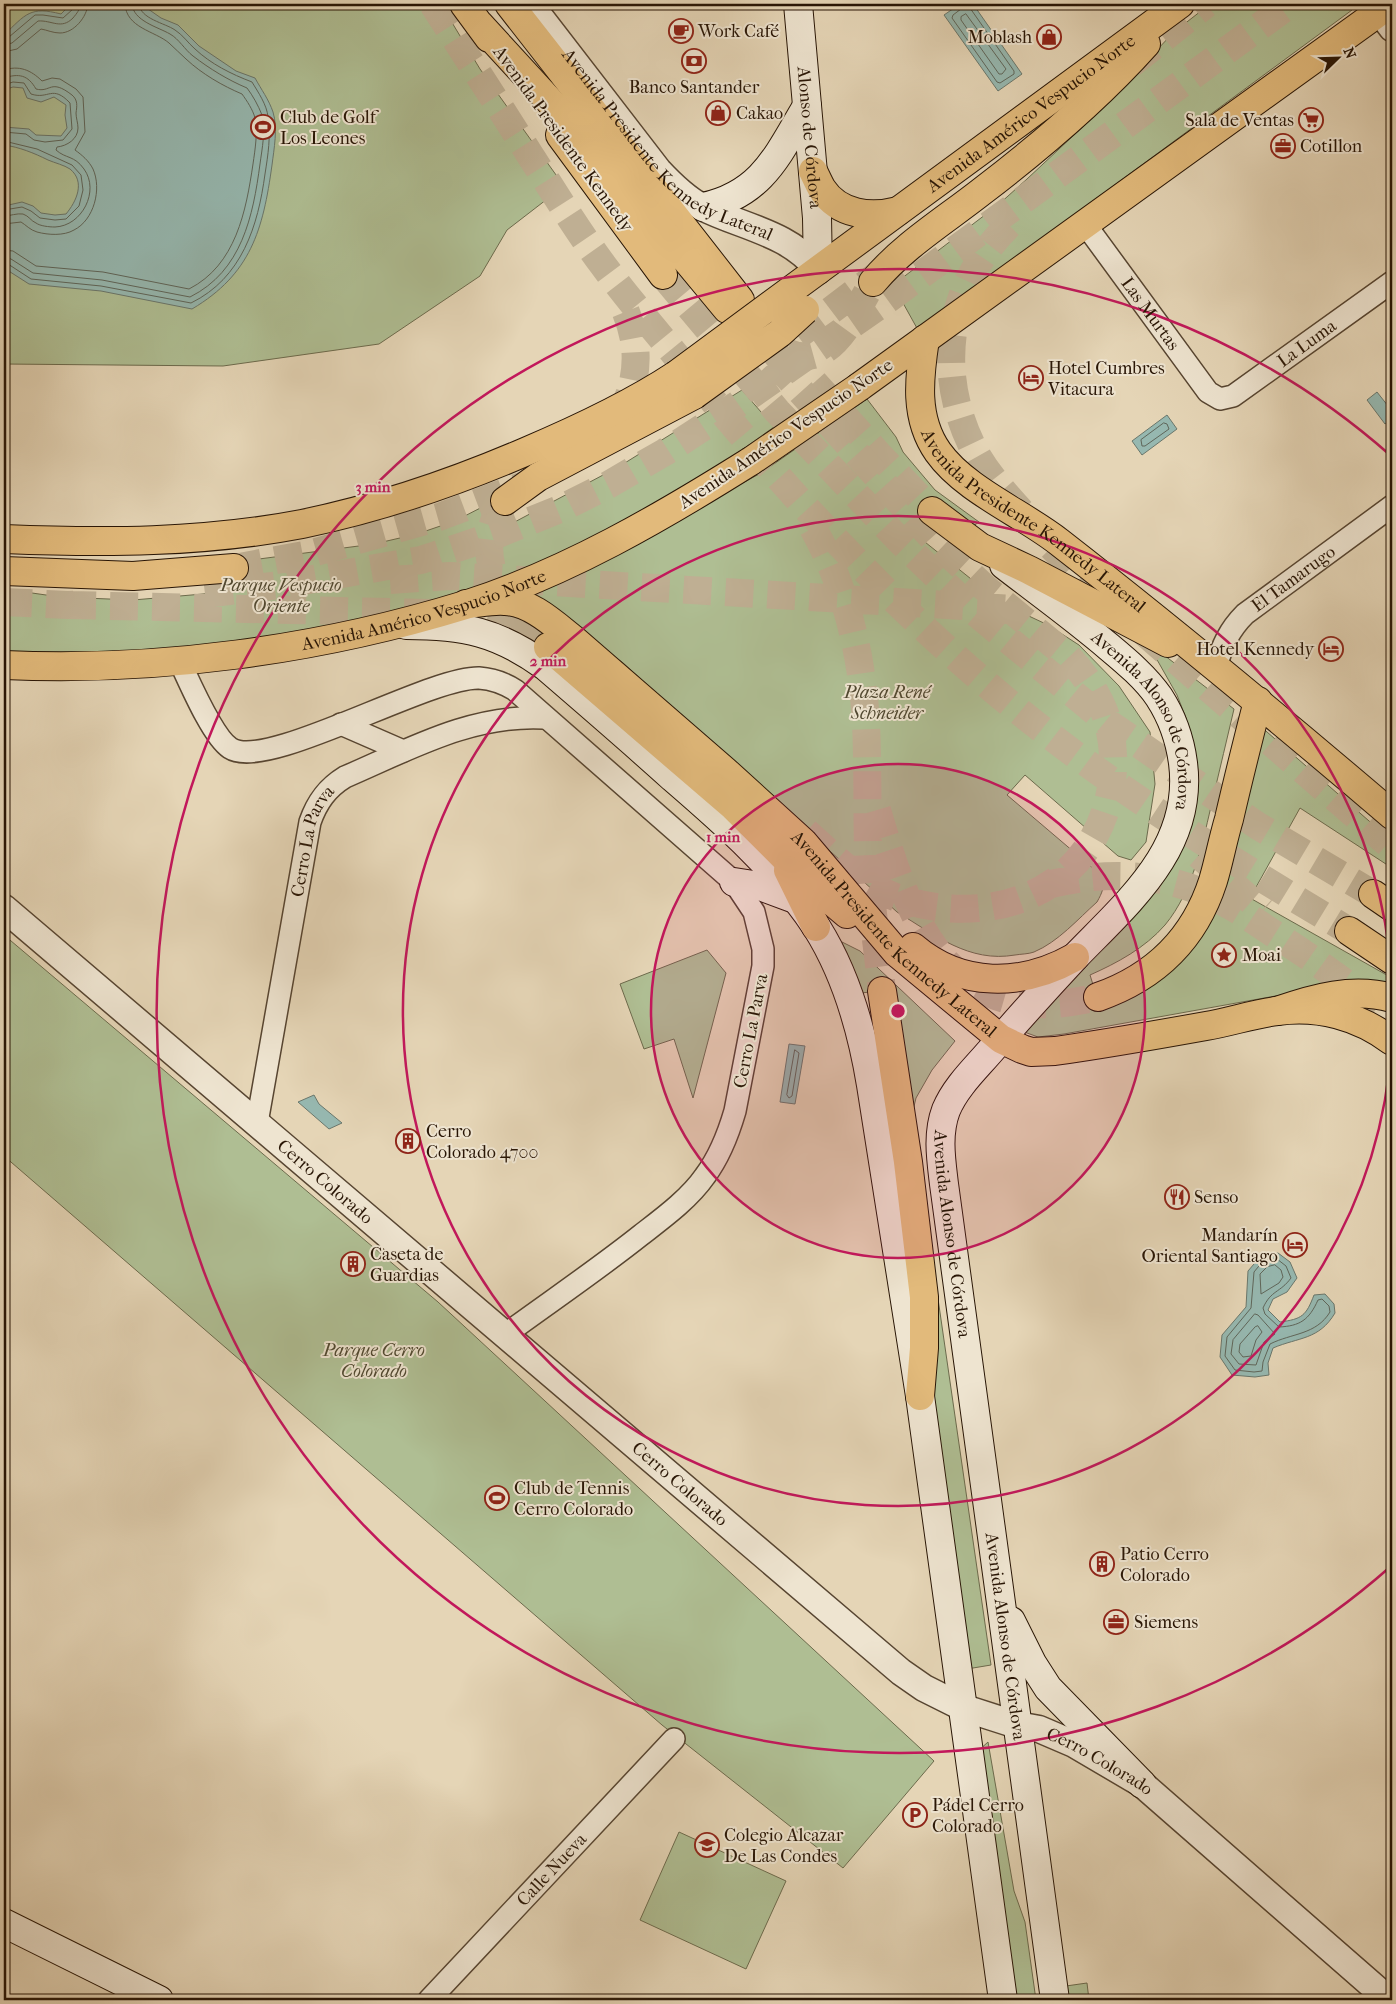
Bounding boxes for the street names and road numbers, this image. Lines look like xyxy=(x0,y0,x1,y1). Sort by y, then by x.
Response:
street label: Avenida Américo Vespucio Norte xyxy=(922,30,1139,198)
street label: Avenida Presidente Kennedy xyxy=(488,41,638,237)
street label: Avenida Presidente Kennedy Lateral xyxy=(557,44,776,245)
street label: Alonso de Córdova xyxy=(793,65,827,210)
street label: Las Murtas xyxy=(1117,273,1184,355)
street label: La Luma xyxy=(1273,315,1341,371)
street label: Avenida Américo Vespucio Norte xyxy=(674,354,897,514)
street label: Avenida Presidente Kennedy Lateral xyxy=(916,425,1150,617)
street label: El Tamarugo xyxy=(1247,541,1339,616)
street label: Avenida Américo Vespucio Norte xyxy=(299,565,549,655)
street label: Avenida Alonso de Córdova xyxy=(1086,626,1195,813)
street label: Cerro La Parva xyxy=(287,780,339,898)
street label: Avenida Presidente Kennedy Lateral xyxy=(786,825,1001,1042)
street label: Cerro La Parva xyxy=(730,971,773,1090)
street label: Avenida Alonso de Córdova xyxy=(930,1128,975,1340)
street label: Cerro Colorado xyxy=(273,1135,377,1228)
street label: Cerro Colorado xyxy=(628,1437,732,1530)
street label: Avenida Alonso de Córdova xyxy=(981,1530,1030,1742)
street label: Cerro Colorado xyxy=(1044,1723,1158,1800)
street label: Calle Nueva xyxy=(512,1828,591,1910)

